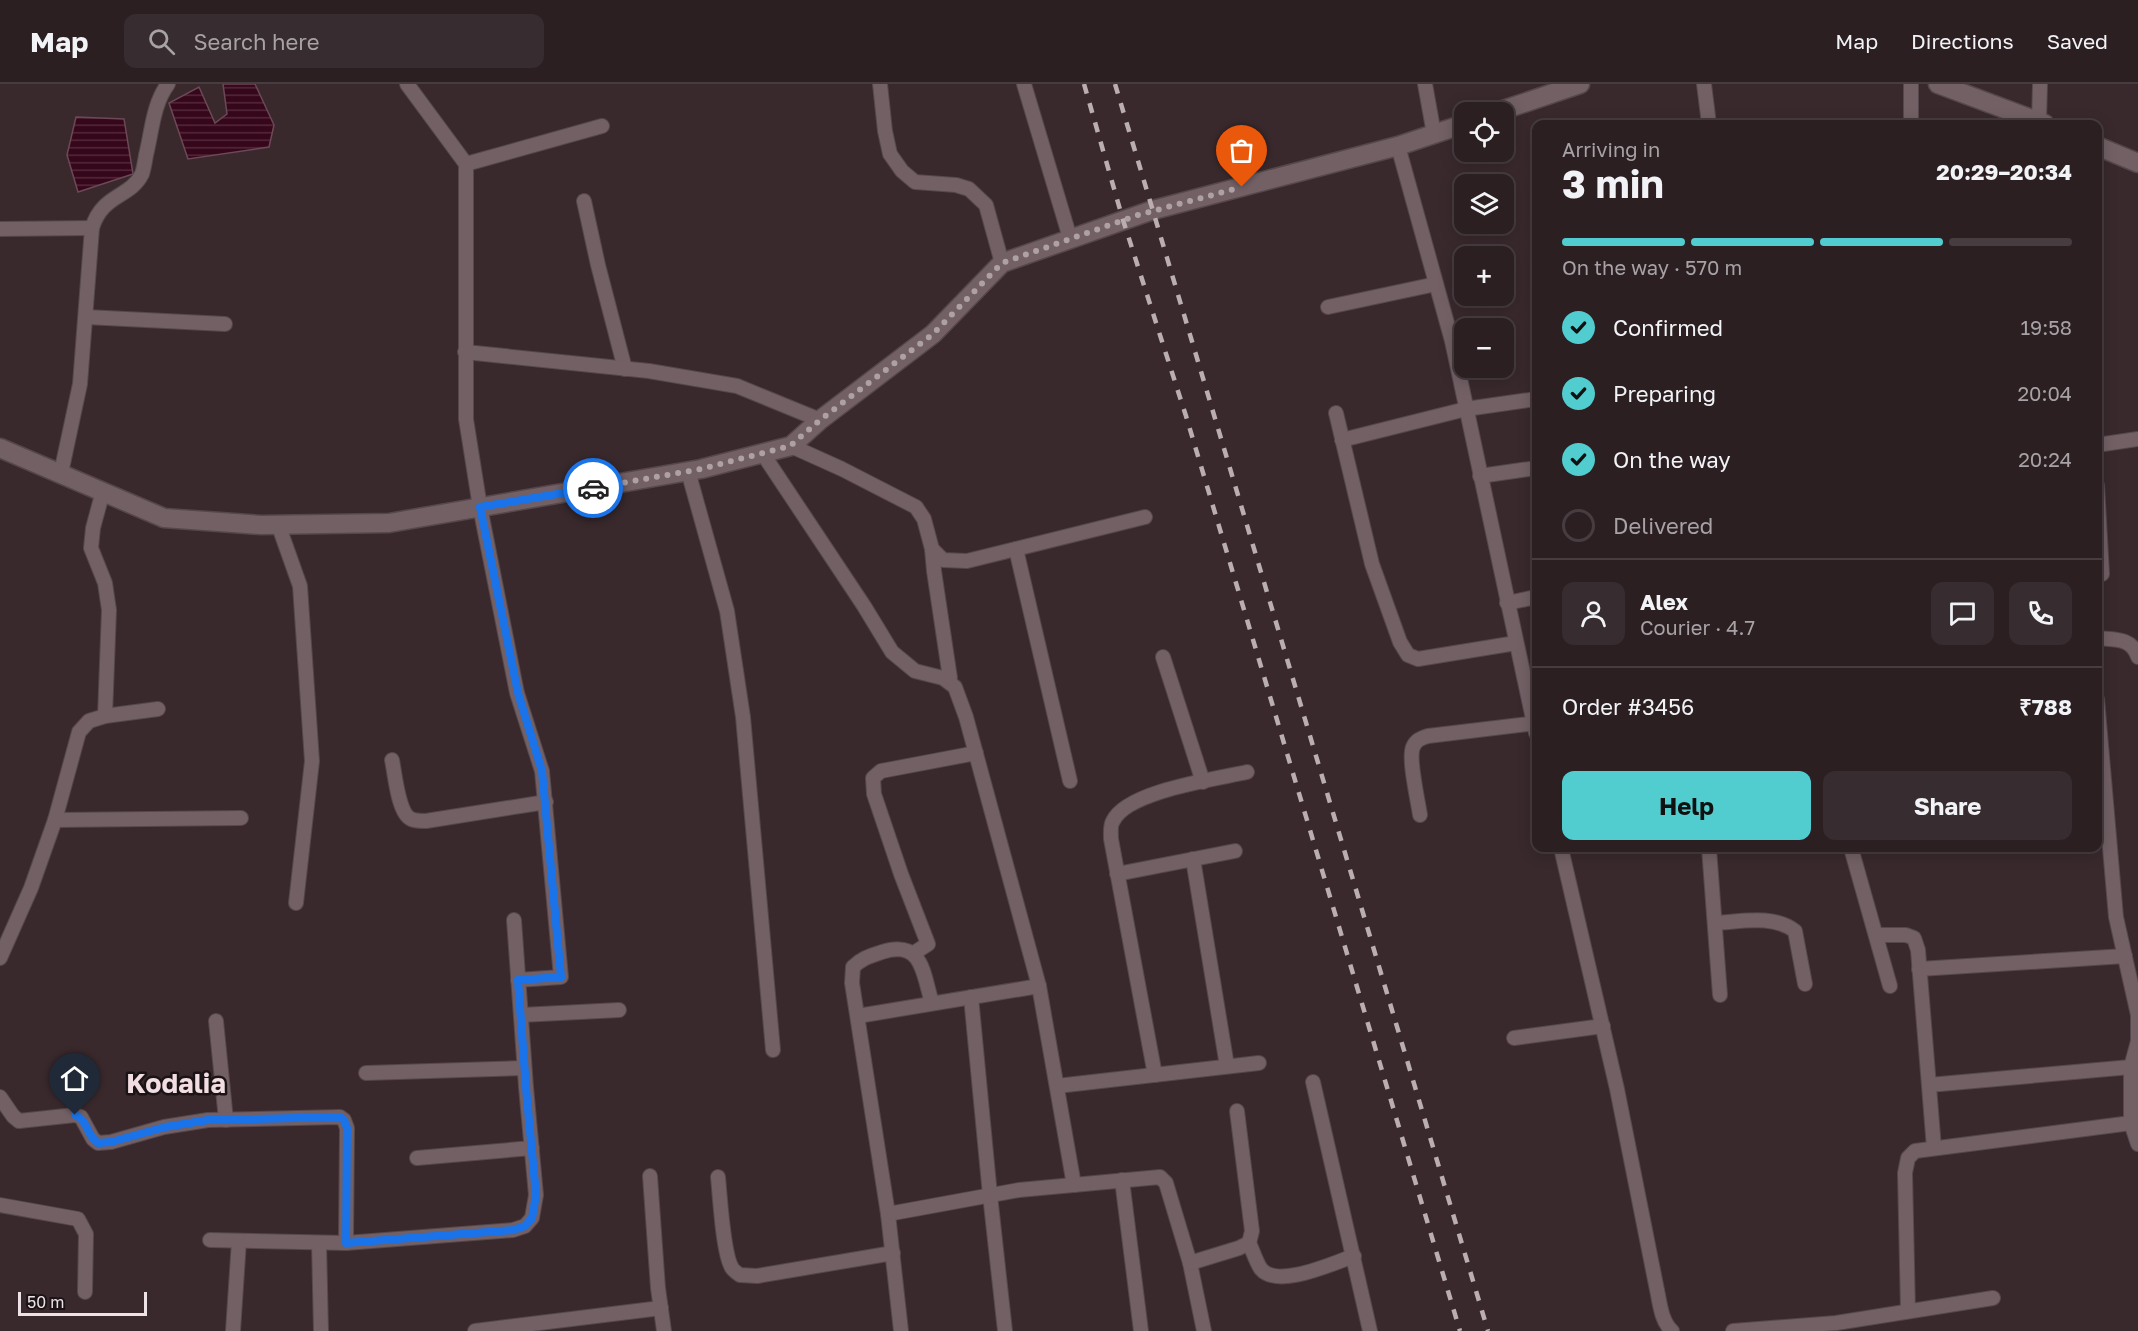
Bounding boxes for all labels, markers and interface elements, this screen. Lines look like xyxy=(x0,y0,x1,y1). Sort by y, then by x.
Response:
search box xyxy=(124,14,544,68)
text: Map xyxy=(30,25,88,58)
icon: search xyxy=(145,25,178,58)
text: Search here xyxy=(193,28,319,55)
text: Map xyxy=(1835,28,1878,54)
text: Directions xyxy=(1911,28,2014,54)
text: Saved xyxy=(2047,28,2108,54)
map controls xyxy=(1454,102,1514,378)
button: locate xyxy=(1454,102,1514,162)
pin xyxy=(1216,125,1267,187)
icon: bag xyxy=(1225,134,1258,167)
text: Arriving in xyxy=(1562,137,1660,161)
text: 20:29–20:34 xyxy=(1936,158,2072,185)
text: 3 min xyxy=(1562,160,1664,207)
button: layers xyxy=(1454,174,1514,234)
button: + xyxy=(1454,246,1514,306)
text: On the way · 570 m xyxy=(1562,255,1742,279)
icon: check xyxy=(1562,311,1595,344)
text: Confirmed xyxy=(1613,314,1723,341)
text: 19:58 xyxy=(2020,315,2072,339)
button: − xyxy=(1454,318,1514,378)
icon: check xyxy=(1562,377,1595,410)
text: Preparing xyxy=(1613,380,1716,407)
text: 20:04 xyxy=(2017,381,2072,405)
icon: check xyxy=(1562,443,1595,476)
text: On the way xyxy=(1613,446,1731,473)
text: 20:24 xyxy=(2018,447,2072,471)
courier xyxy=(563,458,623,518)
icon: car xyxy=(577,472,610,505)
text: Delivered xyxy=(1613,512,1713,539)
button: person xyxy=(1562,582,1625,645)
button: chat xyxy=(1931,582,1994,645)
button: phone xyxy=(2009,582,2072,645)
text: Alex xyxy=(1640,588,1688,615)
text: Courier · 4.7 xyxy=(1640,615,1755,639)
text: Order #3456 xyxy=(1562,693,1694,720)
text: ₹788 xyxy=(2019,693,2072,720)
button: Help xyxy=(1562,771,1811,840)
button: Share xyxy=(1823,771,2072,840)
pin xyxy=(49,1053,100,1115)
icon: home xyxy=(58,1062,91,1095)
district label: Kodalia xyxy=(126,1067,226,1099)
scale bar xyxy=(18,1289,147,1316)
text: 50 m xyxy=(27,1292,64,1312)

